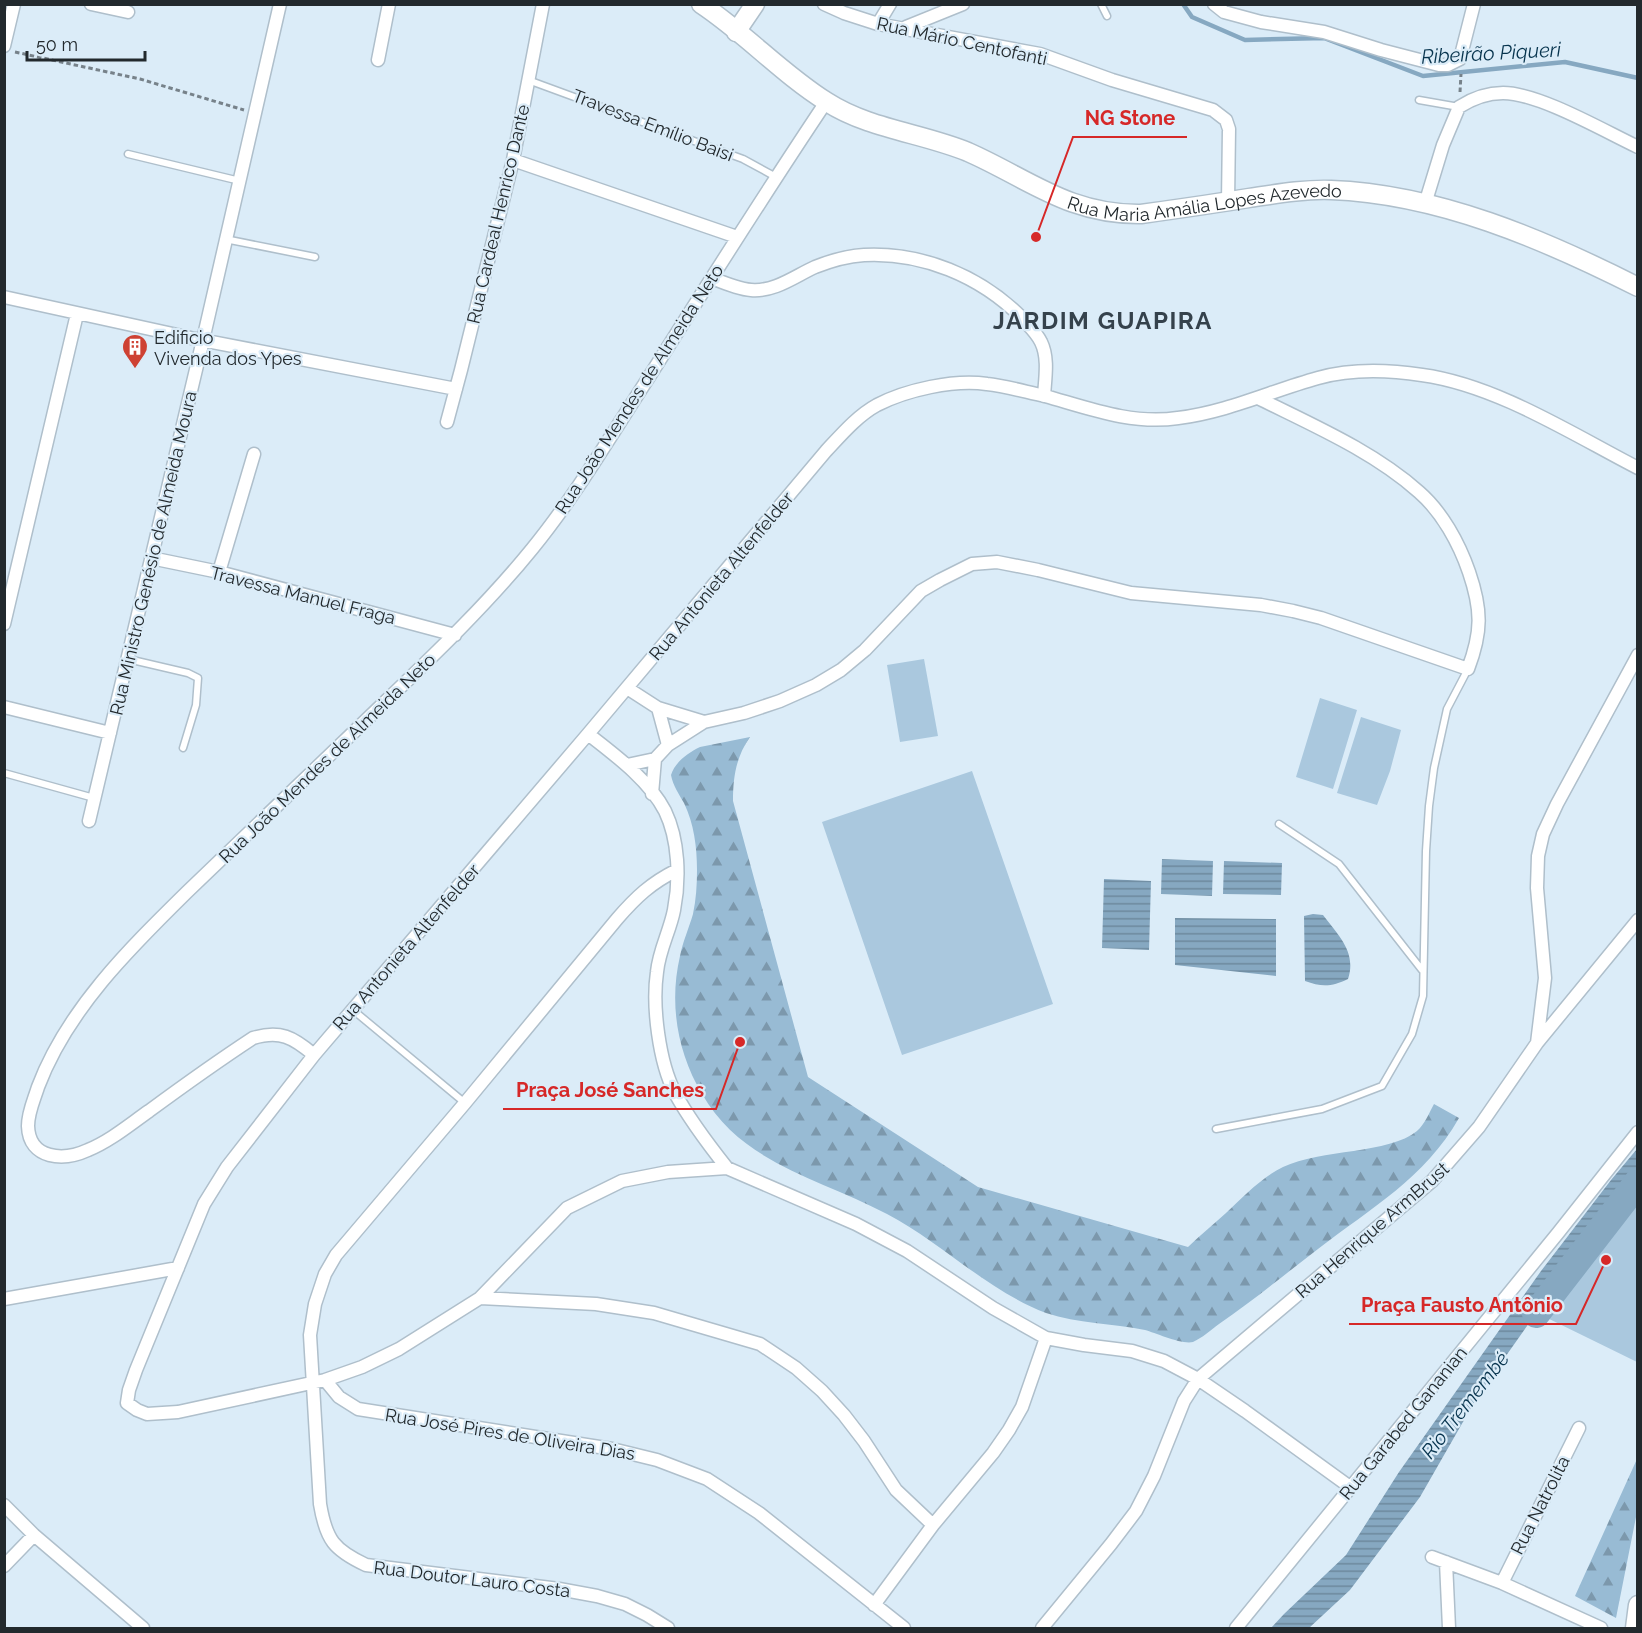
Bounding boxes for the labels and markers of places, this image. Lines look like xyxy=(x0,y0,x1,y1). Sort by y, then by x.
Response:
callout: NG Stone xyxy=(1073,99,1187,137)
place label: Edificio Vivenda dos Ypes xyxy=(154,327,302,369)
building icon: Edificio Vivenda dos Ypes xyxy=(120,332,150,370)
callout: Praça José Sanches xyxy=(503,1071,716,1109)
callout: Praça Fausto Antônio xyxy=(1349,1286,1576,1324)

